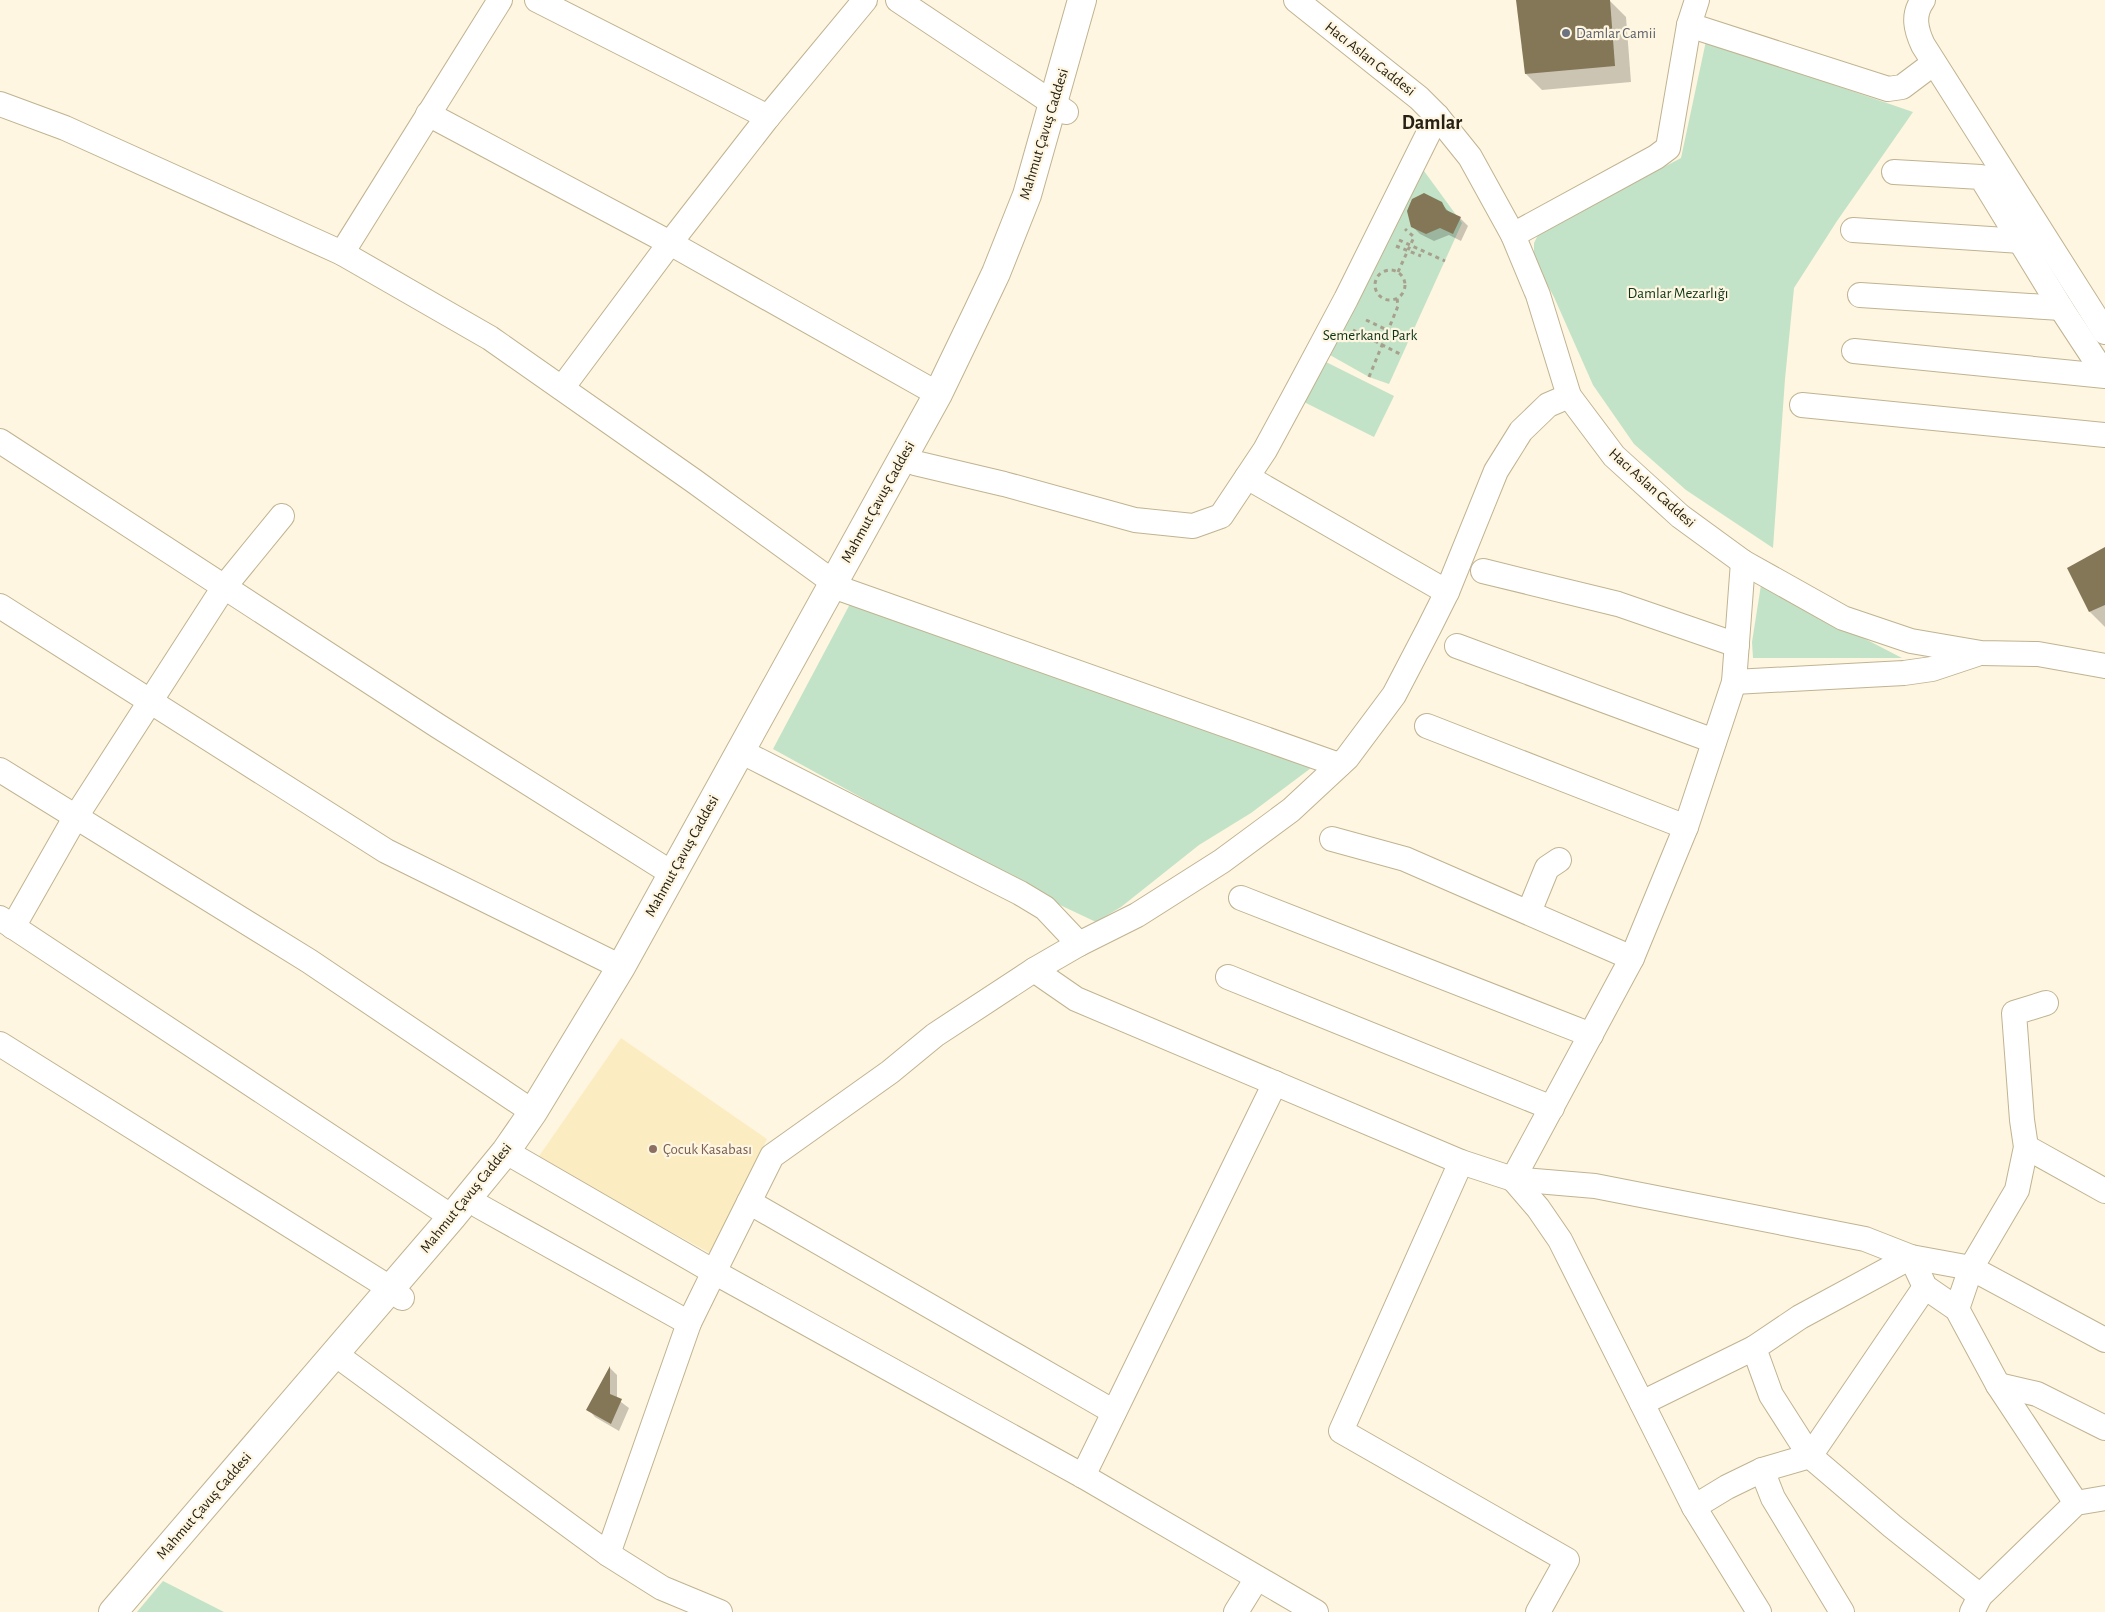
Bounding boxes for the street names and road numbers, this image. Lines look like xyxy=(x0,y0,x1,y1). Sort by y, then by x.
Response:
street label: Hacı Aslan Caddesi xyxy=(1322,19,1418,99)
street label: Mahmut Çavuş Caddesi xyxy=(1017,67,1071,201)
street label: Mahmut Çavuş Caddesi xyxy=(838,439,918,565)
street label: Hacı Aslan Caddesi xyxy=(1606,446,1698,530)
street label: Mahmut Çavuş Caddesi xyxy=(642,793,722,919)
street label: Mahmut Çavuş Caddesi xyxy=(417,1140,515,1256)
street label: Mahmut Çavuş Caddesi xyxy=(154,1450,254,1562)

